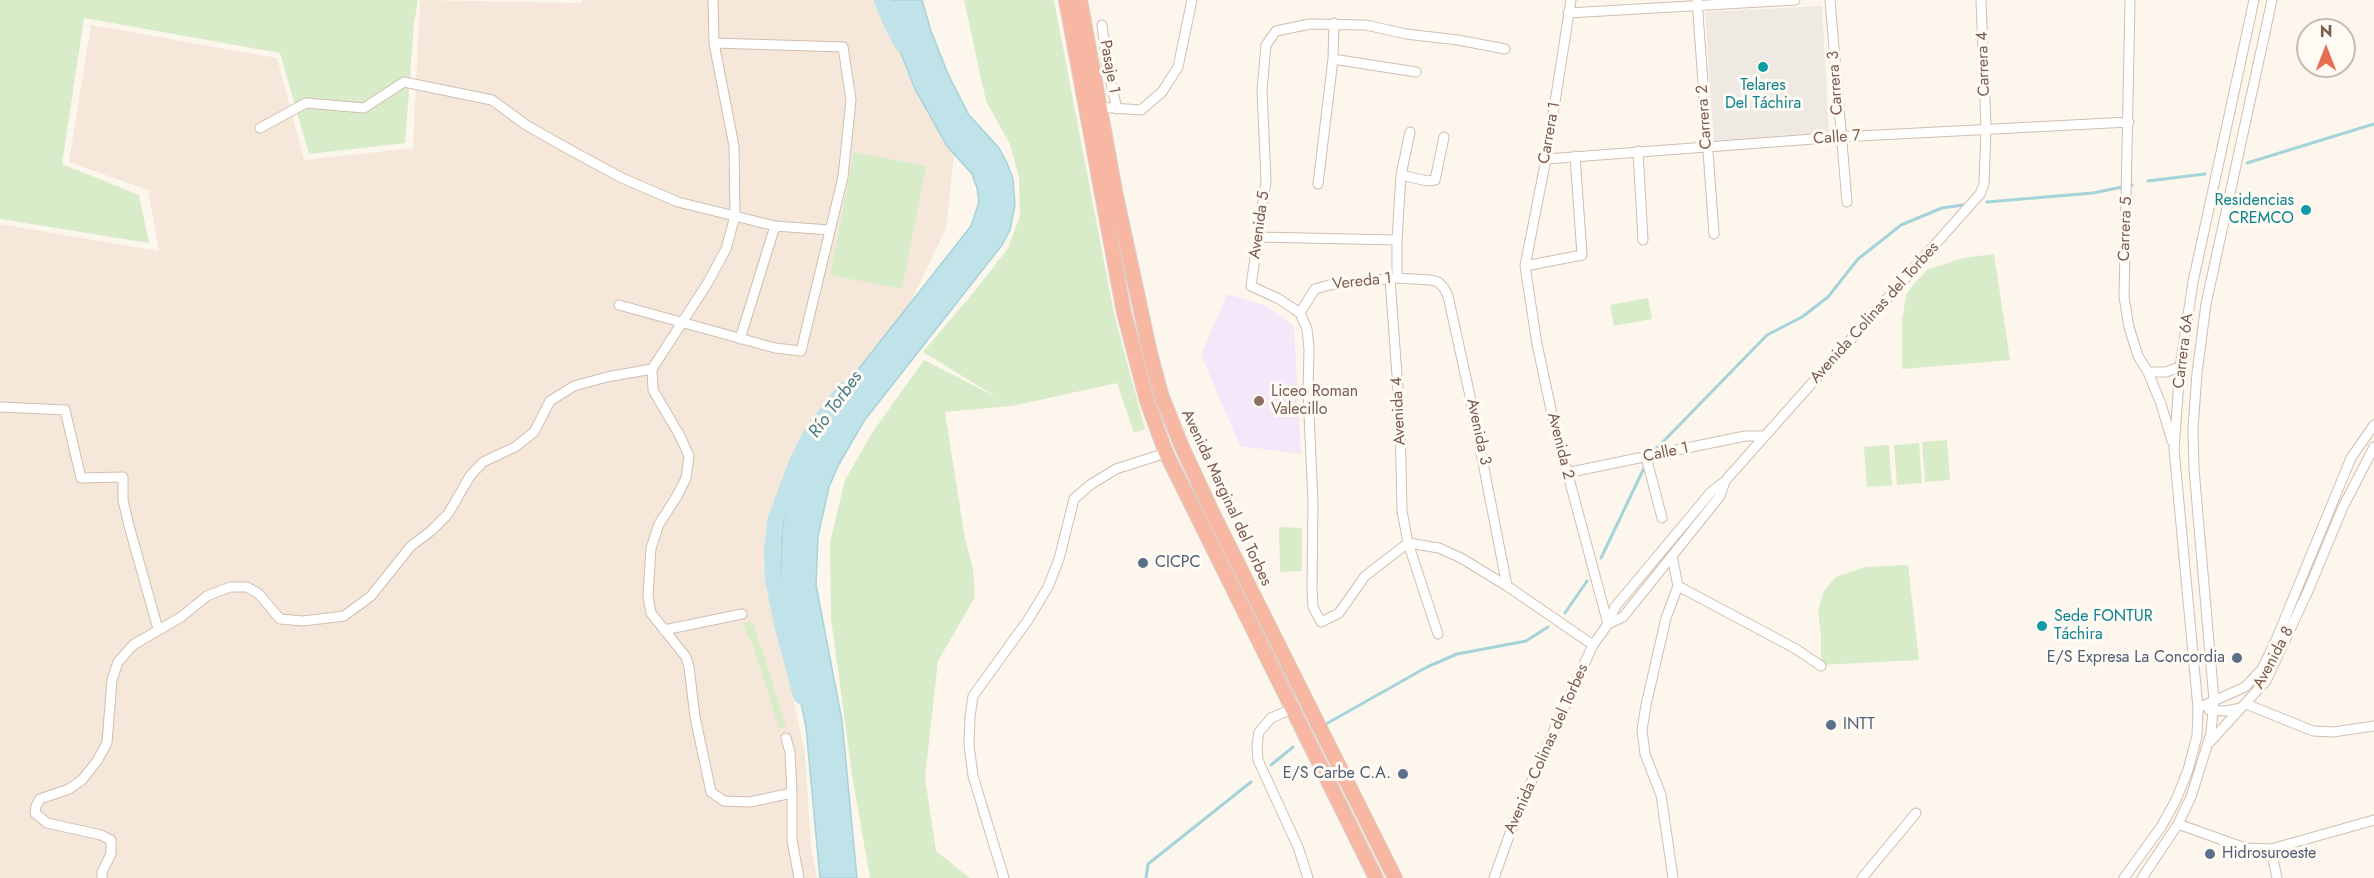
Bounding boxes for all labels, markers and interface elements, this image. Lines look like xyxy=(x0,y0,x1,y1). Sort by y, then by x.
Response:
north arrow xyxy=(2296,18,2356,78)
text: N xyxy=(2320,20,2332,43)
street label: Carrera 4 xyxy=(1973,31,1995,97)
street label: Pasaje 1 xyxy=(1095,39,1123,95)
street label: Carrera 3 xyxy=(1824,50,1848,116)
marker: Telares Del Táchira xyxy=(1756,60,1770,74)
place label: Telares Del Táchira xyxy=(1725,76,1801,114)
street label: Carrera 2 xyxy=(1693,84,1717,150)
street label: Carrera 1 xyxy=(1535,100,1565,166)
street label: Calle 7 xyxy=(1813,127,1861,149)
street label: Avenida 5 xyxy=(1246,190,1274,260)
place label: Residencias CREMCO xyxy=(2214,191,2294,229)
street label: Carrera 5 xyxy=(2115,196,2137,262)
marker: Residencias CREMCO xyxy=(2299,203,2313,217)
street label: Avenida Colinas del Torbes xyxy=(1806,238,1944,388)
street label: Vereda 1 xyxy=(1331,269,1393,295)
street label: Carrera 6A xyxy=(2170,312,2198,390)
water label: Río Torbes xyxy=(805,367,867,443)
street label: Avenida 4 xyxy=(1388,376,1410,446)
place label: Liceo Roman Valecillo xyxy=(1271,382,1358,420)
marker: Liceo Roman Valecillo xyxy=(1252,394,1266,408)
street label: Avenida 3 xyxy=(1462,397,1494,467)
street label: Avenida Marginal del Torbes xyxy=(1177,407,1275,589)
street label: Avenida 2 xyxy=(1542,411,1578,481)
street label: Calle 1 xyxy=(1641,439,1691,467)
place label: CICPC xyxy=(1155,553,1201,573)
marker: CICPC xyxy=(1136,556,1150,570)
place label: Sede FONTUR Táchira xyxy=(2054,607,2153,645)
marker: Sede FONTUR Táchira xyxy=(2035,619,2049,633)
street label: Avenida 8 xyxy=(2250,624,2298,692)
place label: E/S Expresa La Concordia xyxy=(2047,648,2225,668)
marker: E/S Expresa La Concordia xyxy=(2230,651,2244,665)
street label: Avenida Colinas del Torbes xyxy=(1501,661,1593,837)
place label: INTT xyxy=(1843,715,1875,735)
marker: INTT xyxy=(1824,718,1838,732)
place label: E/S Carbe C.A. xyxy=(1283,764,1391,784)
marker: E/S Carbe C.A. xyxy=(1396,767,1410,781)
place label: Hidrosuroeste xyxy=(2222,844,2316,864)
marker: Hidrosuroeste xyxy=(2203,847,2217,861)

